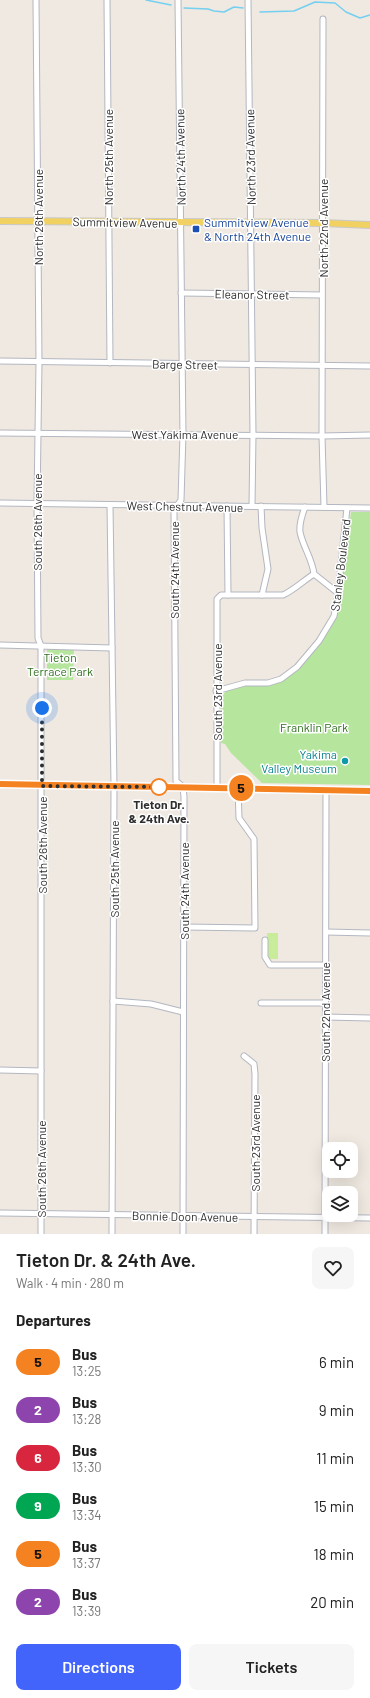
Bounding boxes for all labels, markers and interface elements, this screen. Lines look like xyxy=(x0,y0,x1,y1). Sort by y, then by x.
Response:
street label: North 24th Avenue xyxy=(172,108,188,206)
street label: North 25th Avenue xyxy=(101,109,115,205)
street label: North 23rd Avenue xyxy=(242,109,258,205)
street label: North 26th Avenue xyxy=(31,169,45,265)
street label: North 22nd Avenue xyxy=(316,179,330,277)
street label: Summitview Avenue xyxy=(72,214,178,230)
place label: Summitview Avenue & North 24th Avenue xyxy=(204,215,311,243)
marker: Summitview Avenue & North 24th Avenue xyxy=(191,224,201,234)
street label: Eleanor Street xyxy=(214,286,290,302)
street label: Barge Street xyxy=(152,356,218,372)
street label: West Yakima Avenue xyxy=(132,427,238,441)
street label: South 26th Avenue xyxy=(30,473,44,571)
street label: West Chestnut Avenue xyxy=(127,498,243,514)
street label: Stanley Boulevard xyxy=(327,518,353,612)
street label: South 24th Avenue xyxy=(167,521,181,619)
street label: South 23rd Avenue xyxy=(210,643,224,741)
park label: Tieton Terrace Park xyxy=(27,650,93,678)
your location xyxy=(32,698,52,718)
park label: Franklin Park xyxy=(280,720,348,734)
place label: Yakima Valley Museum xyxy=(261,747,337,775)
marker: Yakima Valley Museum xyxy=(340,756,350,766)
line badge: 5 xyxy=(228,775,254,801)
marker: Tieton Dr. & 24th Ave. xyxy=(150,778,168,796)
text: 5 xyxy=(237,779,245,796)
street label: South 26th Avenue xyxy=(35,796,49,894)
place label: Tieton Dr. & 24th Ave. xyxy=(128,797,190,825)
street label: South 25th Avenue xyxy=(107,820,121,918)
street label: South 24th Avenue xyxy=(177,842,191,940)
street label: South 22nd Avenue xyxy=(318,962,332,1062)
street label: South 23rd Avenue xyxy=(248,1094,262,1192)
street label: South 26th Avenue xyxy=(34,1120,48,1218)
map controls xyxy=(322,1142,358,1222)
button: locate xyxy=(322,1142,358,1178)
button: layers xyxy=(322,1186,358,1222)
street label: Bonnie Doon Avenue xyxy=(132,1208,238,1224)
button: heart xyxy=(312,1247,354,1289)
text: Tieton Dr. & 24th Ave. xyxy=(16,1248,196,1271)
text: Walk · 4 min · 280 m xyxy=(16,1275,124,1291)
text: Departures xyxy=(16,1311,91,1329)
text: Bus xyxy=(72,1345,97,1363)
text: 5 xyxy=(34,1353,42,1370)
text: 6 min xyxy=(319,1353,354,1371)
text: 13:25 xyxy=(72,1363,101,1379)
text: Bus xyxy=(72,1393,97,1411)
text: 2 xyxy=(34,1401,42,1418)
text: 9 min xyxy=(319,1401,354,1419)
text: 13:28 xyxy=(72,1411,101,1427)
text: Bus xyxy=(72,1441,97,1459)
text: 6 xyxy=(34,1449,42,1466)
text: 11 min xyxy=(316,1449,354,1467)
text: 13:30 xyxy=(72,1459,102,1475)
text: Bus xyxy=(72,1489,97,1507)
text: 9 xyxy=(34,1497,42,1514)
text: 15 min xyxy=(314,1497,354,1515)
text: 13:34 xyxy=(72,1507,102,1523)
text: Bus xyxy=(72,1537,97,1555)
text: 5 xyxy=(34,1545,42,1562)
text: 18 min xyxy=(314,1545,354,1563)
text: 13:37 xyxy=(72,1555,101,1571)
text: Bus xyxy=(72,1585,97,1603)
text: 2 xyxy=(34,1593,42,1610)
text: 20 min xyxy=(310,1593,354,1611)
text: 13:39 xyxy=(72,1603,101,1619)
button: Directions xyxy=(16,1644,181,1690)
button: Tickets xyxy=(189,1644,354,1690)

